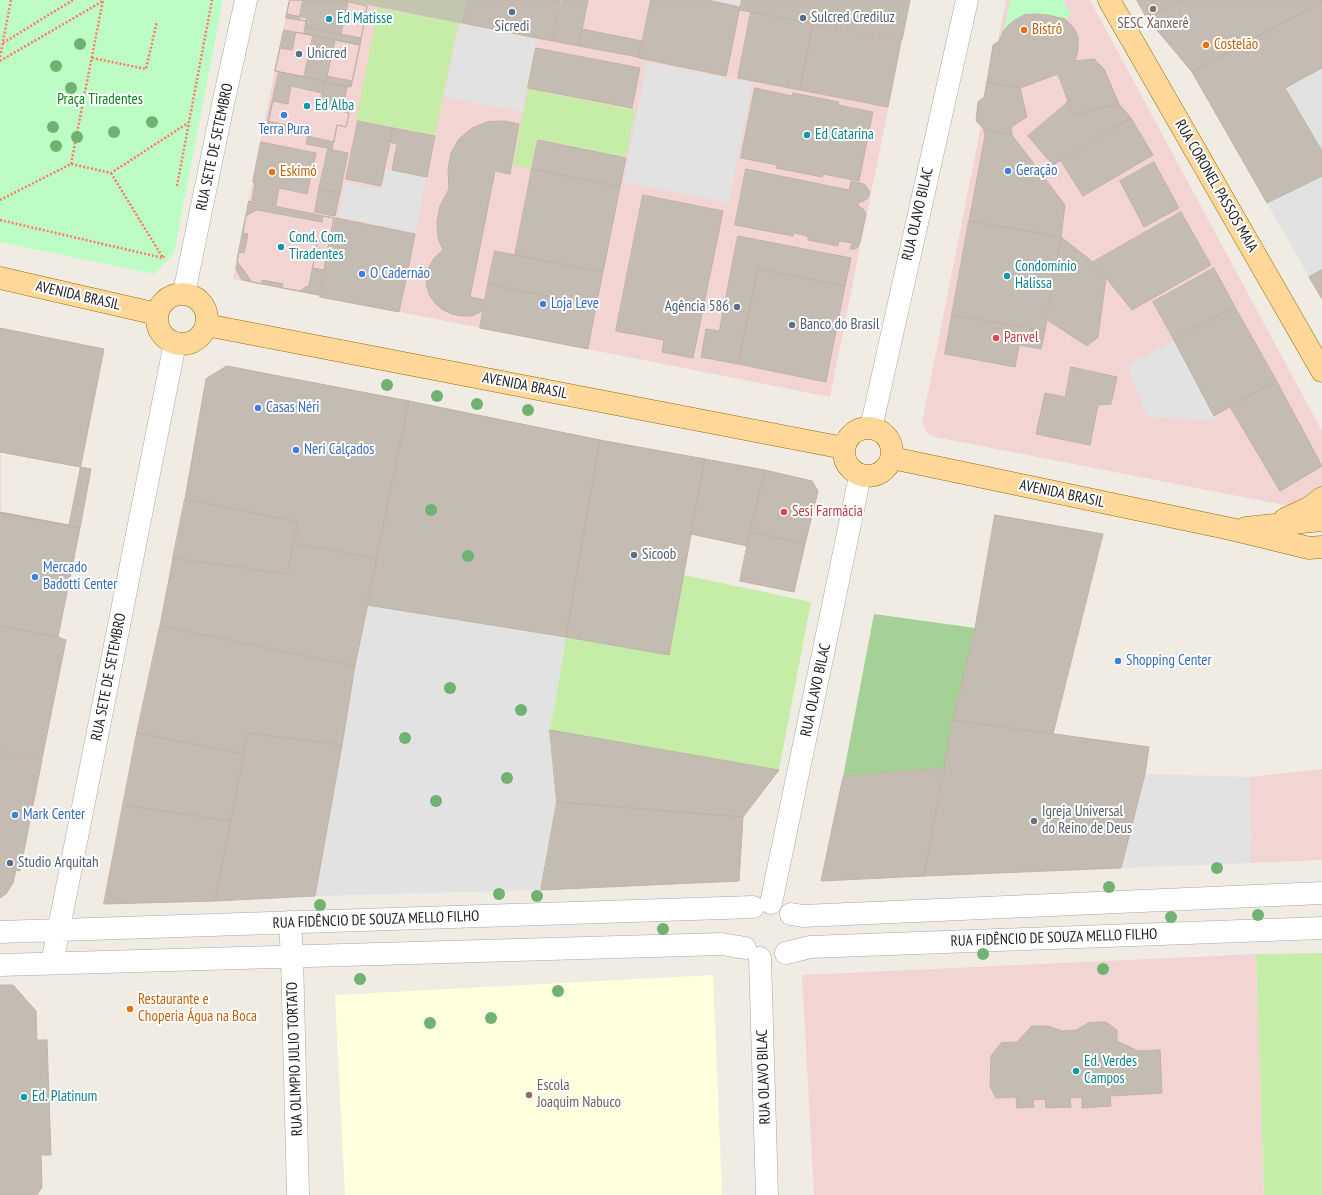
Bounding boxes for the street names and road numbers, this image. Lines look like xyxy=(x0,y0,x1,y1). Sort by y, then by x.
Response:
street label: RUA SETE DE SETEMBRO xyxy=(193,82,237,212)
street label: RUA CORONEL PASSOS MAIA xyxy=(1171,117,1261,255)
street label: RUA OLAVO BILAC xyxy=(899,166,937,262)
street label: AVENIDA BRASIL xyxy=(34,278,122,314)
street label: AVENIDA BRASIL xyxy=(481,369,569,403)
street label: AVENIDA BRASIL xyxy=(1018,476,1106,512)
street label: RUA SETE DE SETEMBRO xyxy=(88,612,130,742)
street label: RUA OLAVO BILAC xyxy=(797,642,835,738)
street label: RUA FIDÊNCIO DE SOUZA MELLO FILHO xyxy=(272,907,480,933)
street label: RUA FIDÊNCIO DE SOUZA MELLO FILHO xyxy=(950,925,1158,951)
street label: RUA OLIMPIO JULIO TORTATO xyxy=(283,982,307,1136)
street label: RUA OLAVO BILAC xyxy=(753,1029,775,1125)

